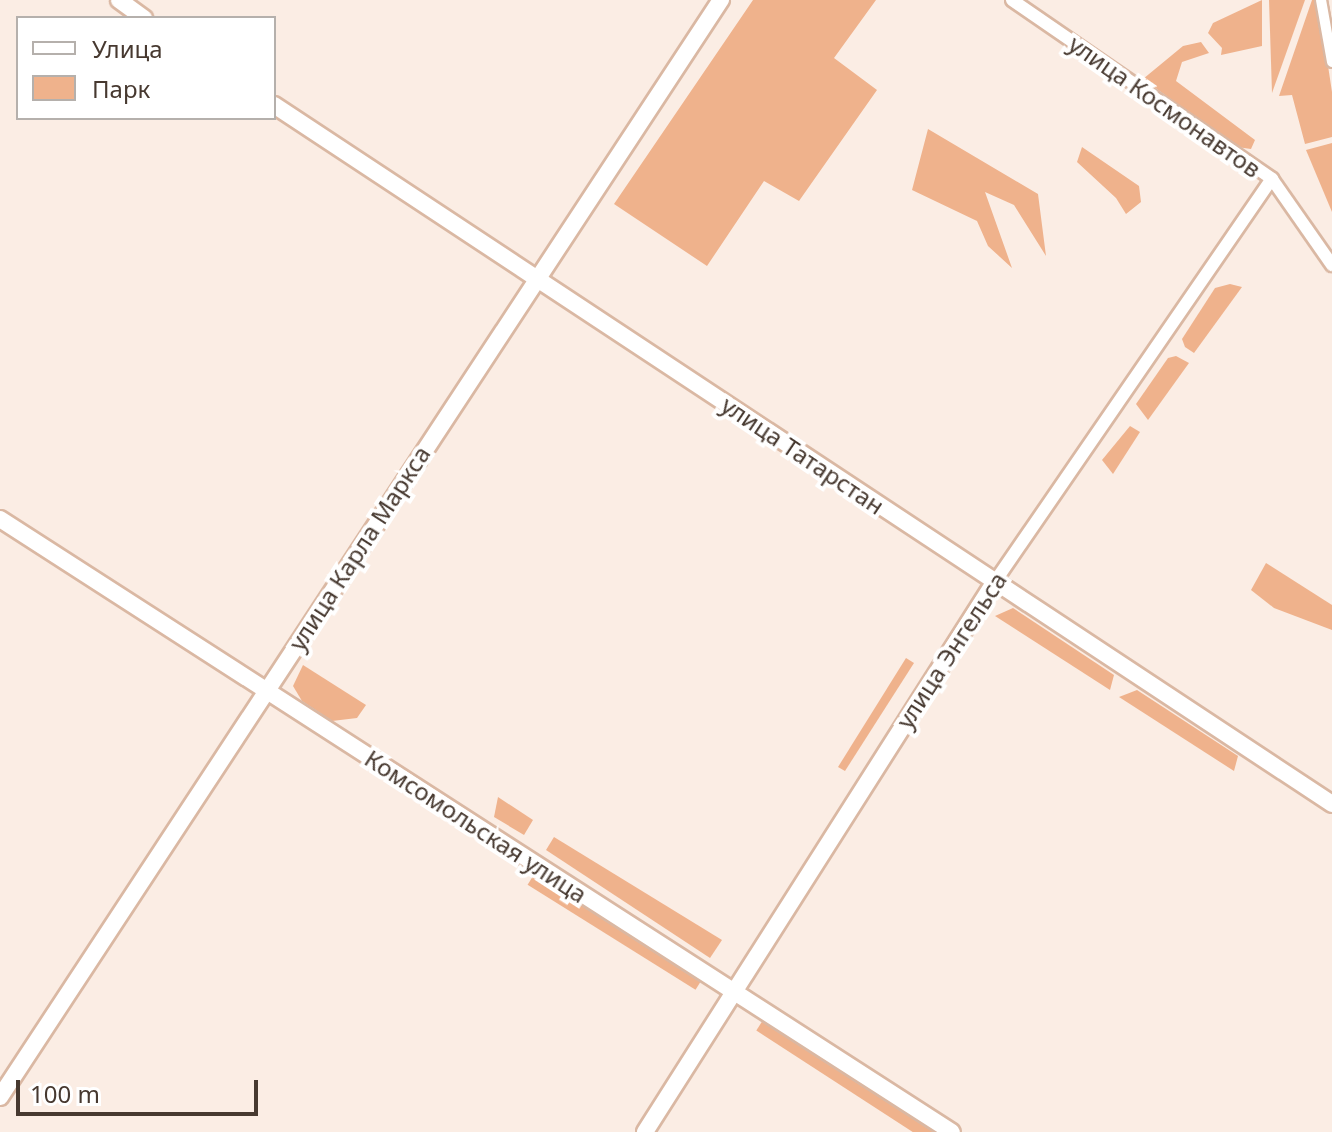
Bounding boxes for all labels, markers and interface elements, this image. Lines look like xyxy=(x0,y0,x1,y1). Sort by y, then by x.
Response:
legend xyxy=(16,16,276,120)
street label: улица Космонавтов xyxy=(1063,29,1267,183)
text: Улица xyxy=(92,32,163,65)
text: Парк xyxy=(92,72,150,105)
street label: улица Татарстан xyxy=(716,390,890,520)
street label: улица Карла Маркса xyxy=(282,440,436,656)
street label: улица Энгельса xyxy=(890,567,1012,733)
street label: Комсомольская улица xyxy=(360,744,592,908)
scale bar xyxy=(20,1064,262,1114)
text: 100 m xyxy=(30,1077,100,1110)

